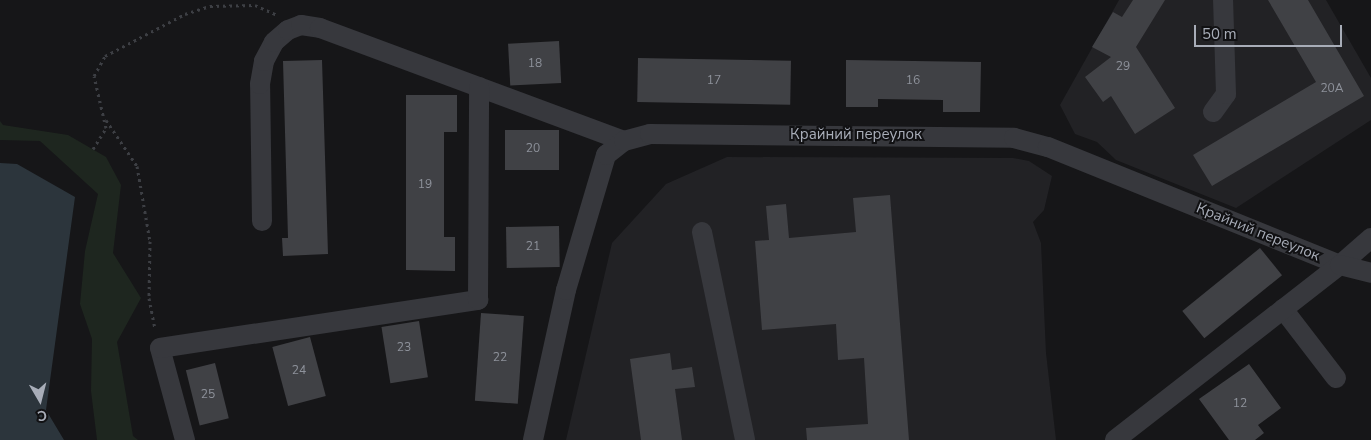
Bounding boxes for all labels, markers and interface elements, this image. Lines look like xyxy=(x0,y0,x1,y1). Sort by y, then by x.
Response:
scale bar xyxy=(1196,15,1344,47)
text: 50 m xyxy=(1202,24,1237,44)
house number: 18 xyxy=(528,57,542,71)
house number: 29 xyxy=(1116,60,1130,74)
house number: 17 xyxy=(707,74,721,88)
house number: 16 xyxy=(906,74,920,88)
house number: 20А xyxy=(1320,82,1344,96)
street label: Крайний переулок xyxy=(790,126,922,144)
house number: 20 xyxy=(526,142,540,156)
house number: 19 xyxy=(418,178,432,192)
street label: Крайний переулок xyxy=(1194,199,1322,265)
house number: 21 xyxy=(526,240,540,254)
house number: 23 xyxy=(397,341,411,355)
house number: 22 xyxy=(493,351,507,365)
house number: 24 xyxy=(292,364,306,378)
north arrow xyxy=(15,375,65,425)
house number: 25 xyxy=(201,388,215,402)
house number: 12 xyxy=(1233,397,1247,411)
text: С xyxy=(36,405,48,425)

